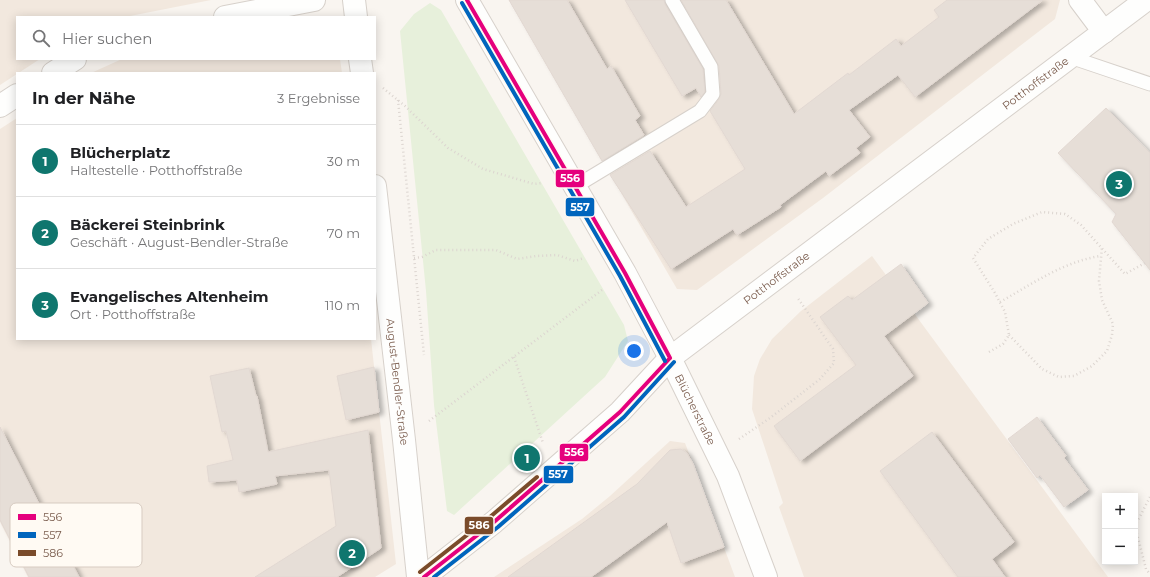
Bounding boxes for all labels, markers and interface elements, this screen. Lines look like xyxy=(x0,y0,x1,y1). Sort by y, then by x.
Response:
search box xyxy=(16,16,376,60)
icon: search xyxy=(30,27,52,49)
text: Hier suchen xyxy=(62,29,152,48)
street label: Potthoffstraße xyxy=(999,53,1072,113)
text: In der Nähe xyxy=(32,88,136,108)
text: 3 Ergebnisse xyxy=(277,90,360,106)
text: Blücherplatz xyxy=(70,143,170,162)
text: 1 xyxy=(42,153,48,169)
text: 30 m xyxy=(327,153,360,169)
text: Haltestelle · Potthoffstraße xyxy=(70,162,243,178)
line badge: 556 xyxy=(555,169,585,188)
pin: 3 xyxy=(1106,169,1132,199)
text: 556 xyxy=(560,171,580,185)
line badge: 557 xyxy=(565,197,595,217)
text: 557 xyxy=(570,200,590,214)
text: Bäckerei Steinbrink xyxy=(70,215,225,234)
text: 2 xyxy=(41,225,49,241)
text: 70 m xyxy=(327,225,360,241)
text: Geschäft · August-Bendler-Straße xyxy=(70,234,288,250)
street label: Potthoffstraße xyxy=(740,248,813,308)
text: Evangelisches Altenheim xyxy=(70,287,268,306)
text: 3 xyxy=(41,297,49,313)
text: 110 m xyxy=(325,297,360,313)
text: Ort · Potthoffstraße xyxy=(70,306,196,322)
street label: August-Bendler-Straße xyxy=(383,318,412,446)
your location xyxy=(624,341,644,361)
street label: Blücherstraße xyxy=(672,372,719,448)
pin: 1 xyxy=(514,443,540,473)
line badge: 556 xyxy=(559,443,589,462)
text: 556 xyxy=(564,445,584,459)
line badge: 557 xyxy=(543,465,574,484)
text: 557 xyxy=(548,467,568,481)
map controls xyxy=(1102,493,1138,565)
button: + xyxy=(1102,493,1138,529)
legend xyxy=(10,503,142,567)
text: 556 xyxy=(43,510,62,524)
line badge: 586 xyxy=(464,516,494,535)
text: 586 xyxy=(469,518,489,532)
text: 557 xyxy=(43,528,62,542)
button: − xyxy=(1102,529,1138,565)
pin: 2 xyxy=(339,538,365,568)
text: 586 xyxy=(43,546,63,560)

